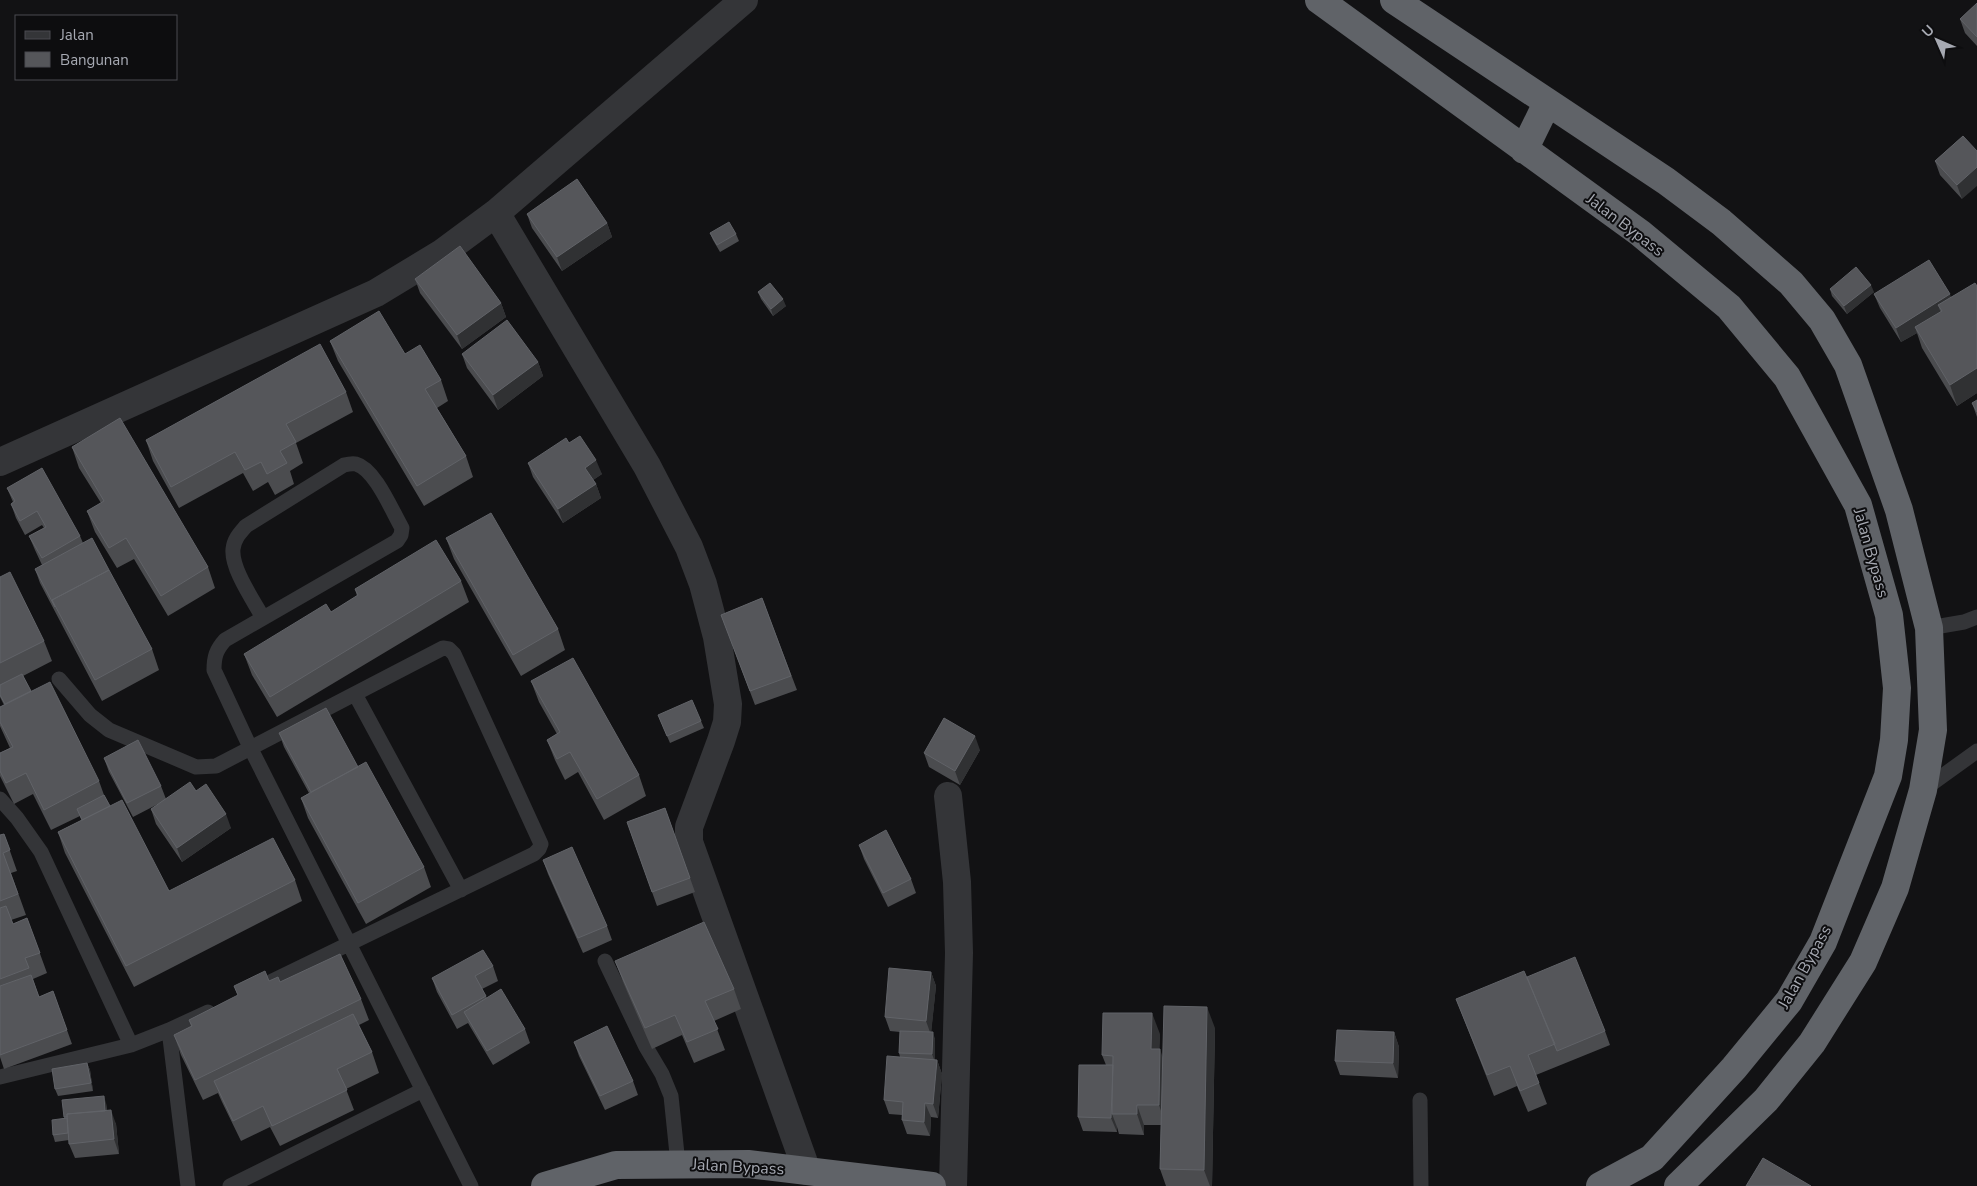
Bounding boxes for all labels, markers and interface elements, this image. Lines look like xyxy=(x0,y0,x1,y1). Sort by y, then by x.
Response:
legend xyxy=(15,15,178,80)
north arrow xyxy=(1912,15,1962,65)
text: U xyxy=(1918,21,1939,42)
text: Jalan xyxy=(59,25,94,45)
text: Bangunan xyxy=(60,50,129,70)
street label: Jalan Bypass xyxy=(1581,188,1668,262)
street label: Jalan Bypass xyxy=(1847,505,1894,600)
street label: Jalan Bypass xyxy=(1773,921,1837,1014)
street label: Jalan Bypass xyxy=(690,1154,785,1180)

